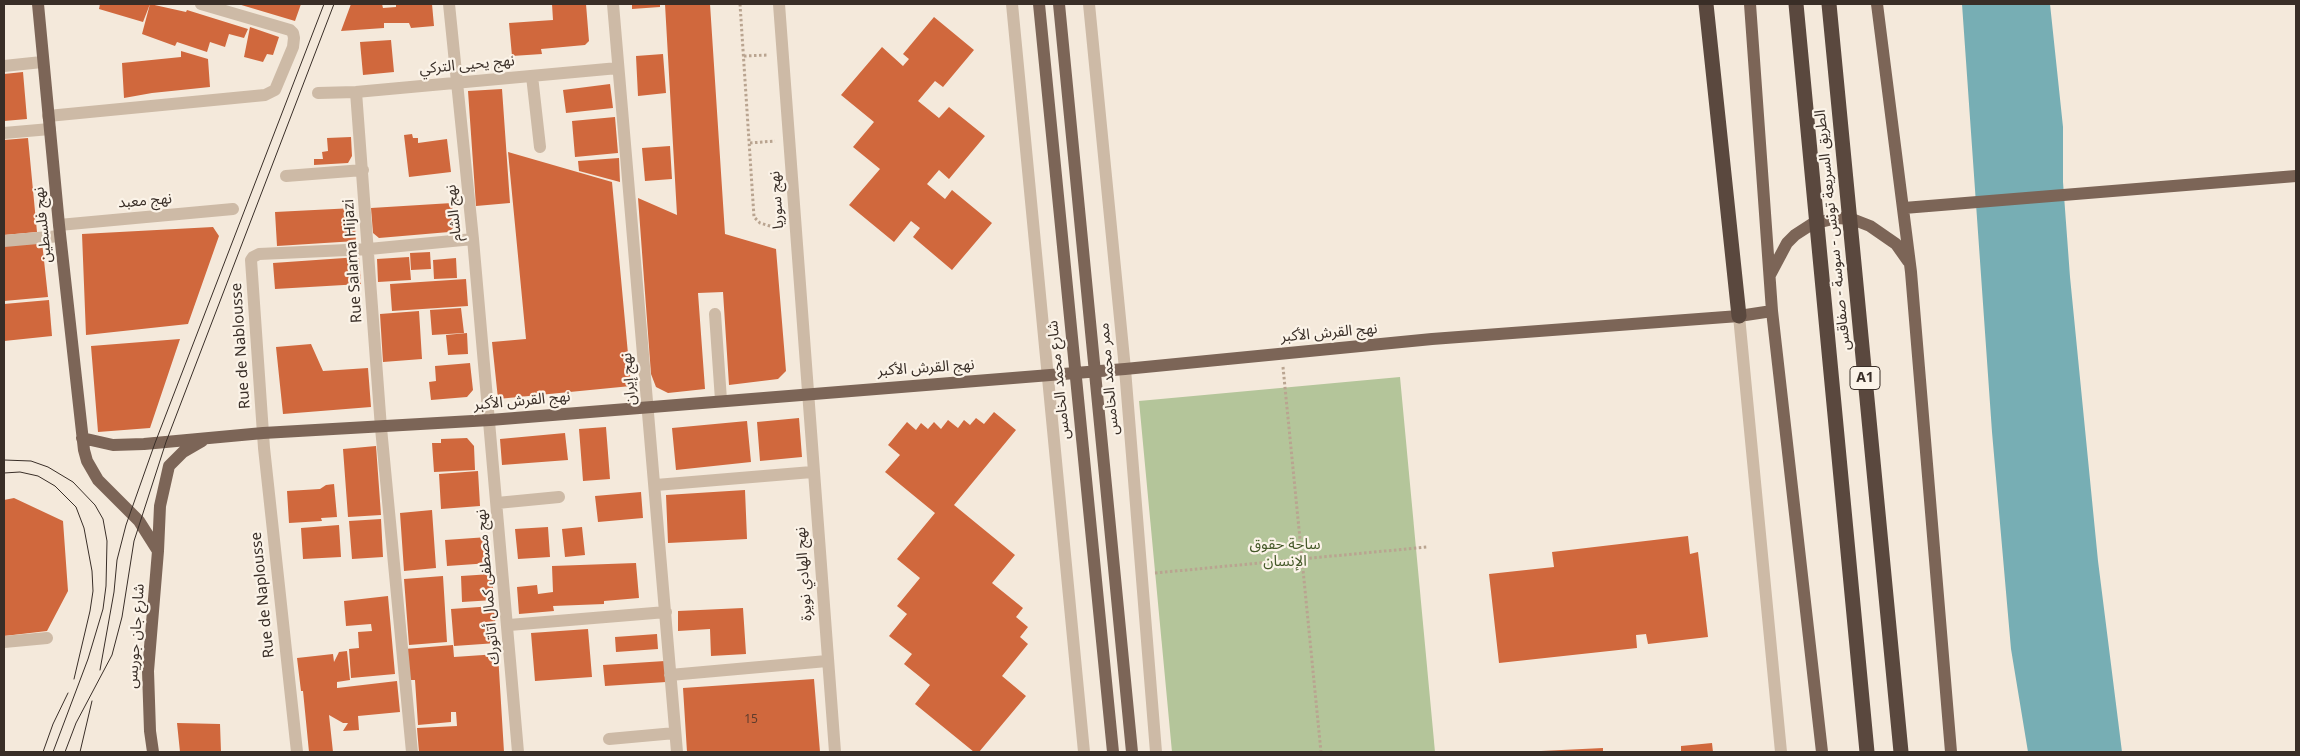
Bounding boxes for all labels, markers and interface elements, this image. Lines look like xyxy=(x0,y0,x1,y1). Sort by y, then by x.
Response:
street label: نهج يحيى التركي xyxy=(419,52,515,78)
street label: الطريق السريعة تونس - سوسة - صفاقس xyxy=(1811,109,1855,351)
street label: نهج سوريا xyxy=(766,170,788,230)
street label: نهج الشام xyxy=(442,184,466,242)
street label: نهج فلسطين xyxy=(30,186,56,264)
street label: نهج معبد xyxy=(117,190,173,212)
street label: Rue Salama Hijazi xyxy=(340,198,366,324)
street label: Rue de Nablousse xyxy=(228,282,254,410)
street label: شارع محمد الخامس xyxy=(1044,320,1074,440)
street label: نهج القرش الأكبر xyxy=(1280,320,1378,346)
street label: ممر محمد الخامس xyxy=(1095,322,1123,436)
street label: نهج إيران xyxy=(618,352,640,406)
street label: نهج القرش الأكبر xyxy=(877,356,975,380)
road number: A1 xyxy=(1850,366,1880,389)
street label: نهج القرش الأكبر xyxy=(473,388,571,414)
street label: نهج مصطفى كمال أتاتورك xyxy=(472,508,504,666)
street label: نهج الهادي نويرة xyxy=(792,526,816,622)
street label: Rue de Naplousse xyxy=(247,531,279,659)
park label: ساحة حقوق الإنسان xyxy=(1249,536,1321,571)
street label: شارع جان جوريس xyxy=(123,583,149,689)
house number: 15 xyxy=(744,713,758,727)

